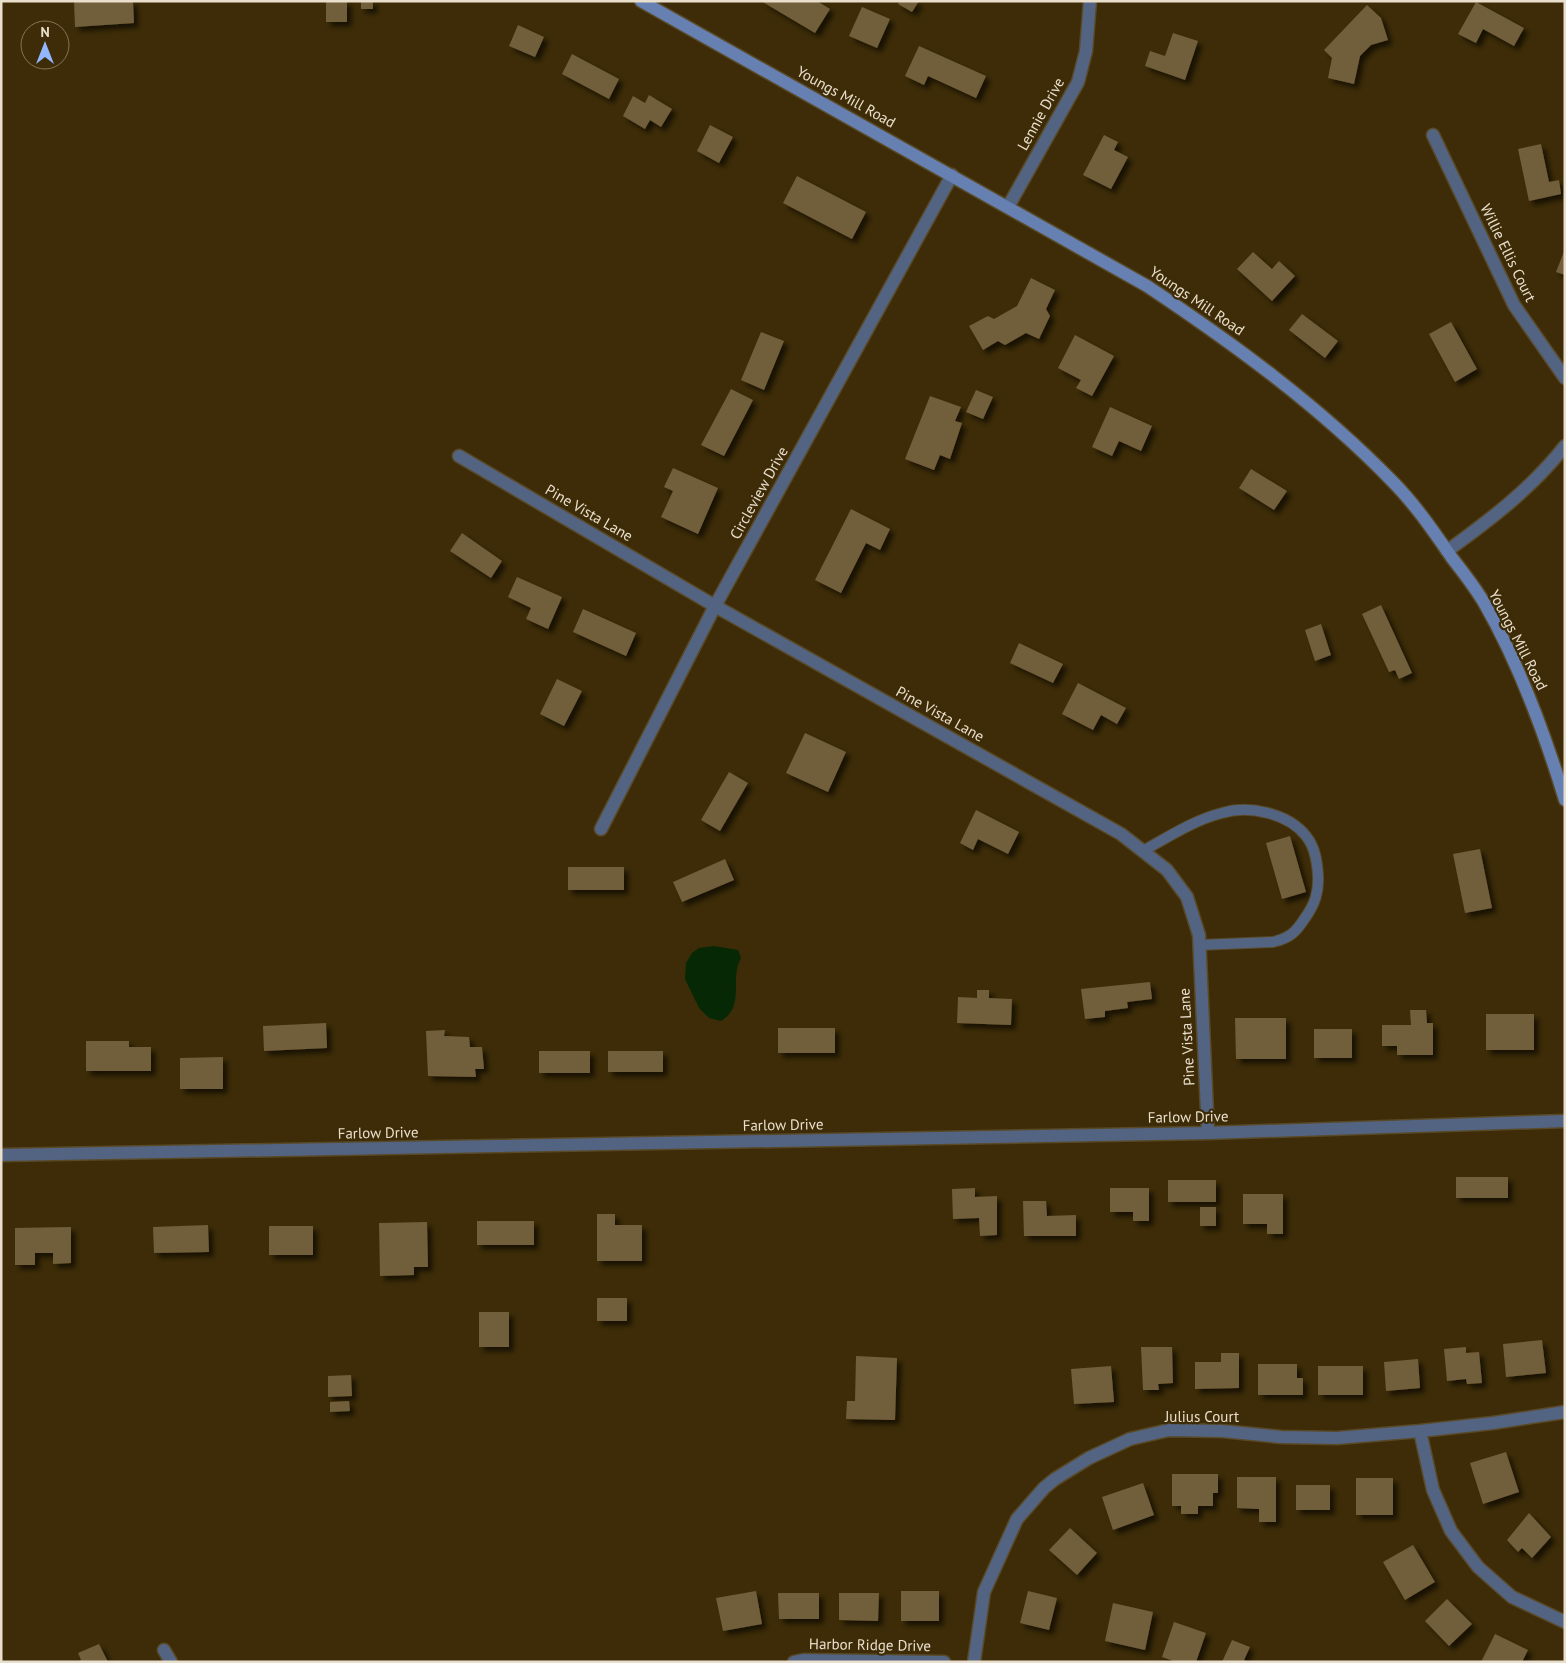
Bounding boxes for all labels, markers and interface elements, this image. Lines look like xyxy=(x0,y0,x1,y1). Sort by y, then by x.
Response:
north arrow xyxy=(20,20,70,70)
text: N xyxy=(40,23,50,41)
street label: Youngs Mill Road xyxy=(793,62,899,132)
street label: Lennie Drive xyxy=(1013,74,1068,153)
street label: Willie Ellis Court xyxy=(1477,201,1540,305)
street label: Youngs Mill Road xyxy=(1146,262,1248,339)
street label: Circleview Drive xyxy=(725,443,792,542)
street label: Pine Vista Lane xyxy=(542,480,636,545)
street label: Youngs Mill Road xyxy=(1485,586,1552,693)
street label: Pine Vista Lane xyxy=(893,682,988,746)
street label: Pine Vista Lane xyxy=(1174,988,1199,1086)
street label: Farlow Drive xyxy=(1147,1106,1229,1127)
street label: Farlow Drive xyxy=(742,1114,824,1135)
street label: Farlow Drive xyxy=(337,1122,419,1143)
street label: Julius Court xyxy=(1164,1407,1239,1426)
street label: Harbor Ridge Drive xyxy=(809,1634,931,1655)

